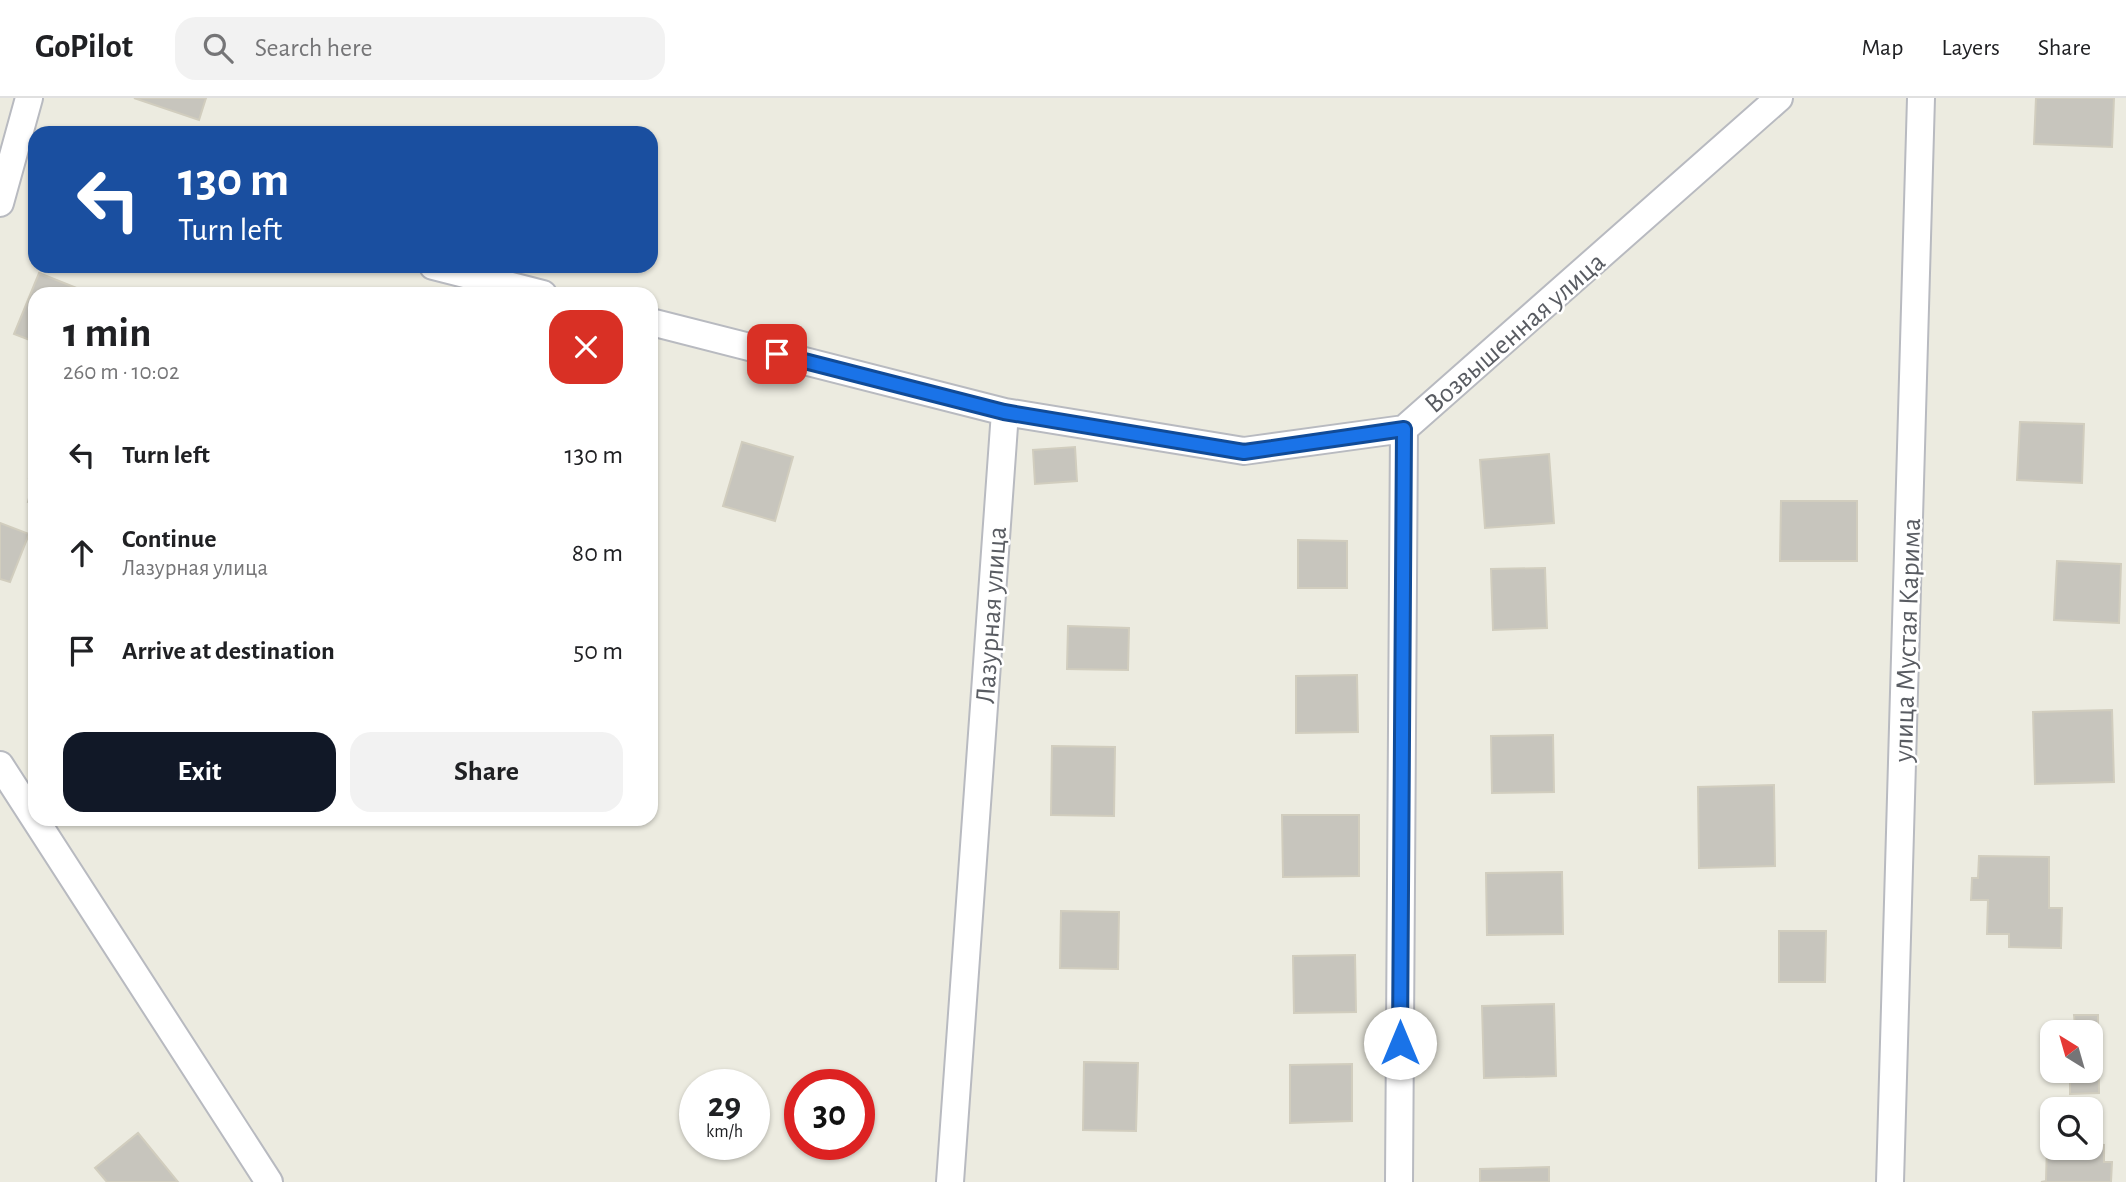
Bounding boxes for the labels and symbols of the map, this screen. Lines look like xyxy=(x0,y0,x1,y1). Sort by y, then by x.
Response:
street label: Возвышенная улица xyxy=(1420,248,1611,419)
pin xyxy=(747,324,807,384)
street label: улица Мустая Карима xyxy=(1890,517,1926,764)
street label: Лазурная улица xyxy=(972,525,1012,705)
position arrow xyxy=(1363,1006,1437,1080)
north arrow xyxy=(2040,1020,2104,1083)
speed limit sign: 30 xyxy=(784,1069,875,1160)

